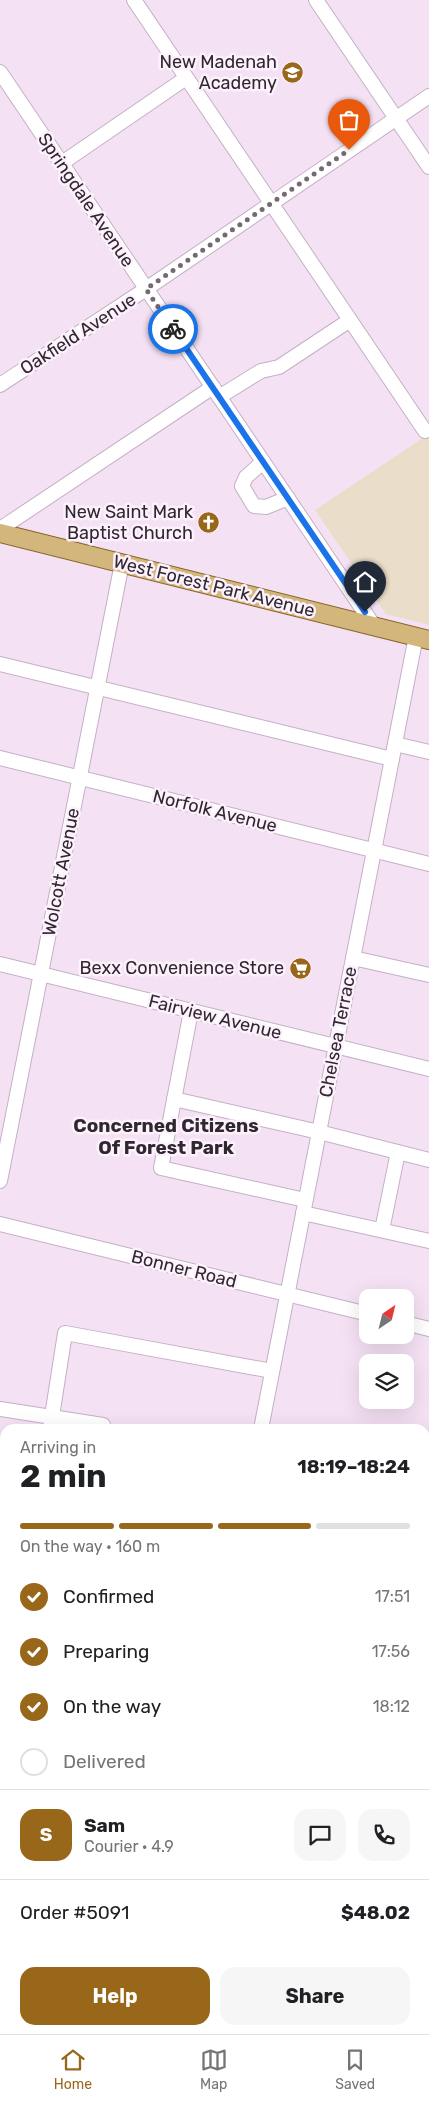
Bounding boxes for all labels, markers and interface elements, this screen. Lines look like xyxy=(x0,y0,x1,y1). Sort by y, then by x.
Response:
place label: New Madenah Academy xyxy=(159,51,277,94)
school or university icon: New Madenah Academy xyxy=(281,60,305,84)
pin xyxy=(328,99,370,150)
icon: bag xyxy=(335,106,363,134)
street label: Springdale Avenue xyxy=(33,129,139,271)
street label: Oakfield Avenue xyxy=(16,288,140,380)
courier xyxy=(148,304,198,354)
icon: bike xyxy=(159,315,187,343)
place label: New Saint Mark Baptist Church xyxy=(64,501,194,544)
church icon: New Saint Mark Baptist Church xyxy=(197,510,221,534)
street label: West Forest Park Avenue xyxy=(111,550,317,622)
pin xyxy=(344,561,386,612)
icon: home xyxy=(351,568,379,596)
street label: Norfolk Avenue xyxy=(151,785,279,837)
street label: Wolcott Avenue xyxy=(38,806,84,938)
supermarket icon: Bexx Convenience Store xyxy=(288,956,312,980)
place label: Bexx Convenience Store xyxy=(80,957,284,979)
street label: Chelsea Terrace xyxy=(315,965,361,1099)
street label: Fairview Avenue xyxy=(146,990,284,1044)
district label: Concerned Citizens Of Forest Park xyxy=(73,1114,259,1159)
street label: Bonner Road xyxy=(129,1245,239,1293)
north arrow xyxy=(359,1289,414,1344)
map controls xyxy=(359,1289,414,1409)
button: layers xyxy=(359,1354,414,1409)
text: Arriving in xyxy=(20,1438,96,1457)
text: 18:19–18:24 xyxy=(297,1455,410,1478)
text: 2 min xyxy=(20,1457,107,1495)
text: On the way · 160 m xyxy=(20,1537,160,1556)
icon: check xyxy=(20,1583,48,1611)
text: Confirmed xyxy=(63,1585,154,1608)
text: 17:51 xyxy=(375,1587,410,1606)
icon: check xyxy=(20,1638,48,1666)
text: Preparing xyxy=(63,1640,149,1663)
text: 17:56 xyxy=(372,1642,410,1661)
icon: check xyxy=(20,1693,48,1721)
text: On the way xyxy=(63,1695,161,1718)
text: 18:12 xyxy=(373,1697,410,1716)
text: Delivered xyxy=(63,1750,146,1773)
button: chat xyxy=(294,1809,346,1861)
button: phone xyxy=(358,1809,410,1861)
text: Sam xyxy=(84,1814,125,1837)
text: S xyxy=(40,1823,52,1846)
text: Courier · 4.9 xyxy=(84,1837,174,1856)
text: Order #5091 xyxy=(20,1901,129,1924)
text: $48.02 xyxy=(341,1901,410,1924)
button: Help xyxy=(20,1967,210,2025)
button: Share xyxy=(220,1967,410,2025)
tab: Home xyxy=(54,2046,92,2093)
tab: Map xyxy=(200,2046,228,2093)
tab: Saved xyxy=(335,2046,375,2093)

